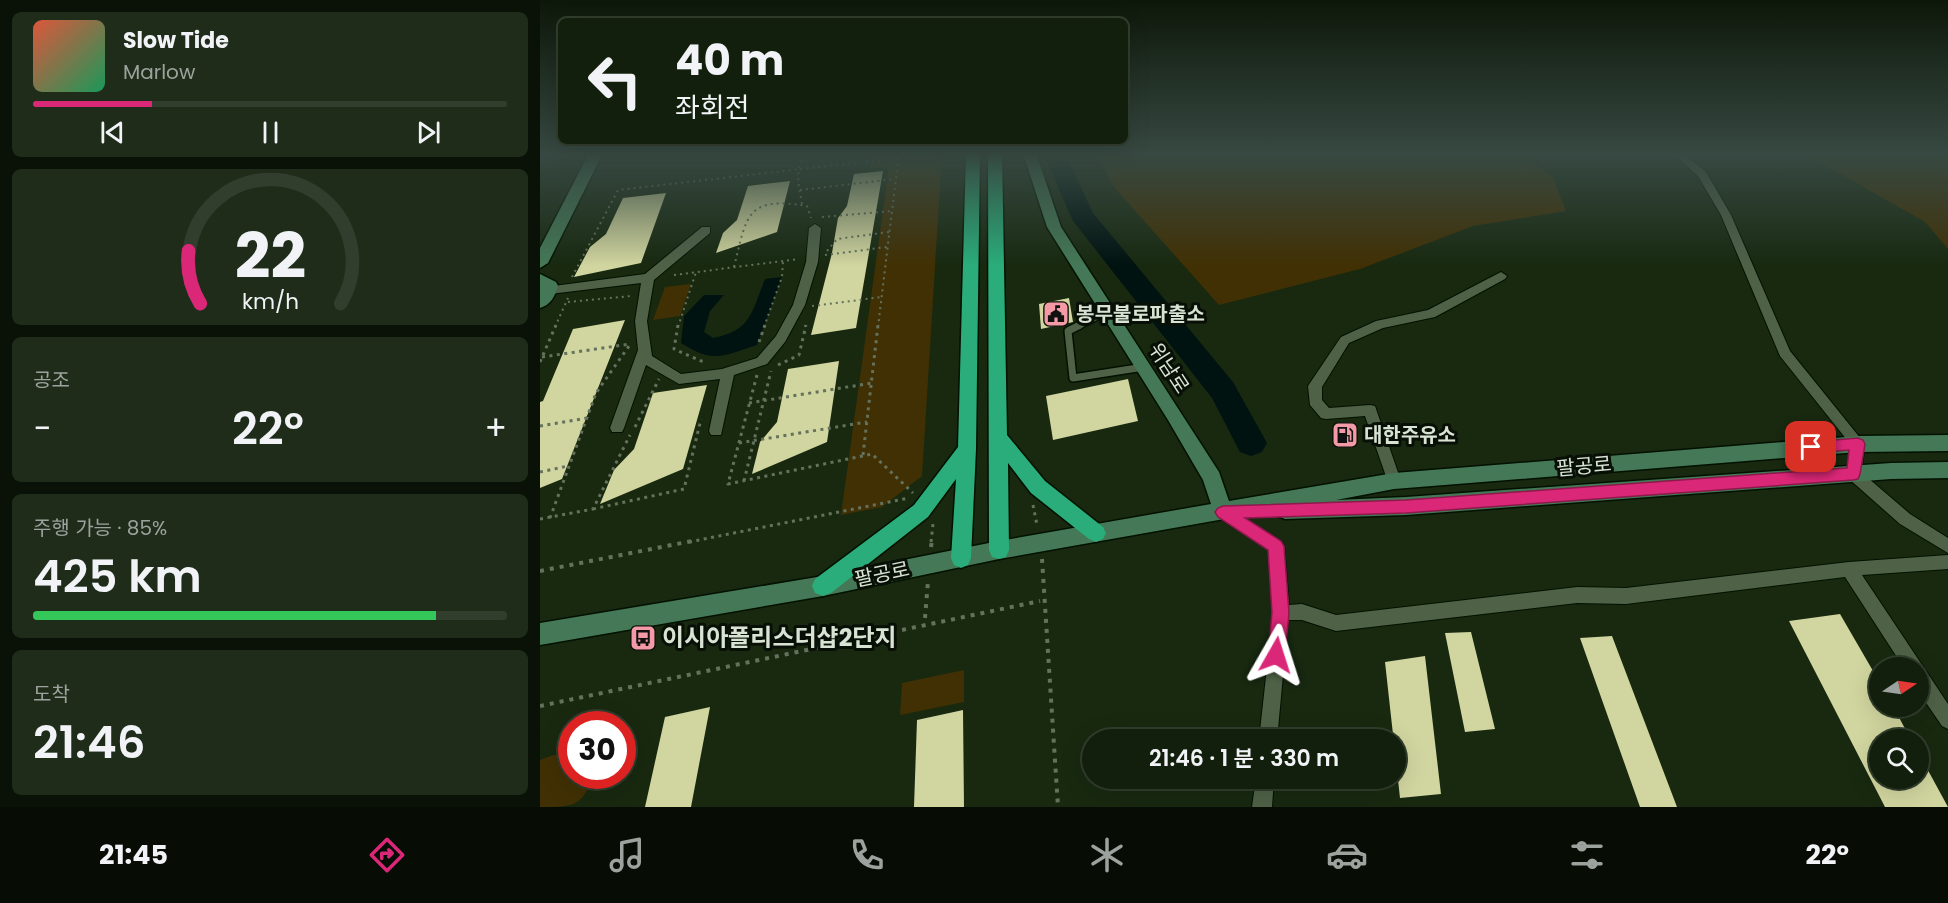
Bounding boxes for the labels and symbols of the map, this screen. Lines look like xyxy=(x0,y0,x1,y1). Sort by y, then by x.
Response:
public building icon: 봉무불로파출소 xyxy=(1041,299,1071,329)
place label: 봉무불로파출소 xyxy=(1076,300,1205,328)
street label: 위남로 xyxy=(1142,337,1196,399)
fuel station icon: 대한주유소 xyxy=(1330,420,1360,450)
place label: 대한주유소 xyxy=(1364,421,1456,449)
pin xyxy=(1785,421,1836,472)
street label: 팔공로 xyxy=(1555,450,1613,482)
street label: 팔공로 xyxy=(852,555,912,593)
place label: 이시아폴리스더샵2단지 xyxy=(662,621,897,654)
bus stop icon: 이시아폴리스더샵2단지 xyxy=(628,623,658,653)
position arrow xyxy=(1244,623,1308,687)
north arrow xyxy=(1869,657,1929,717)
speed limit sign: 30 xyxy=(558,711,636,789)

